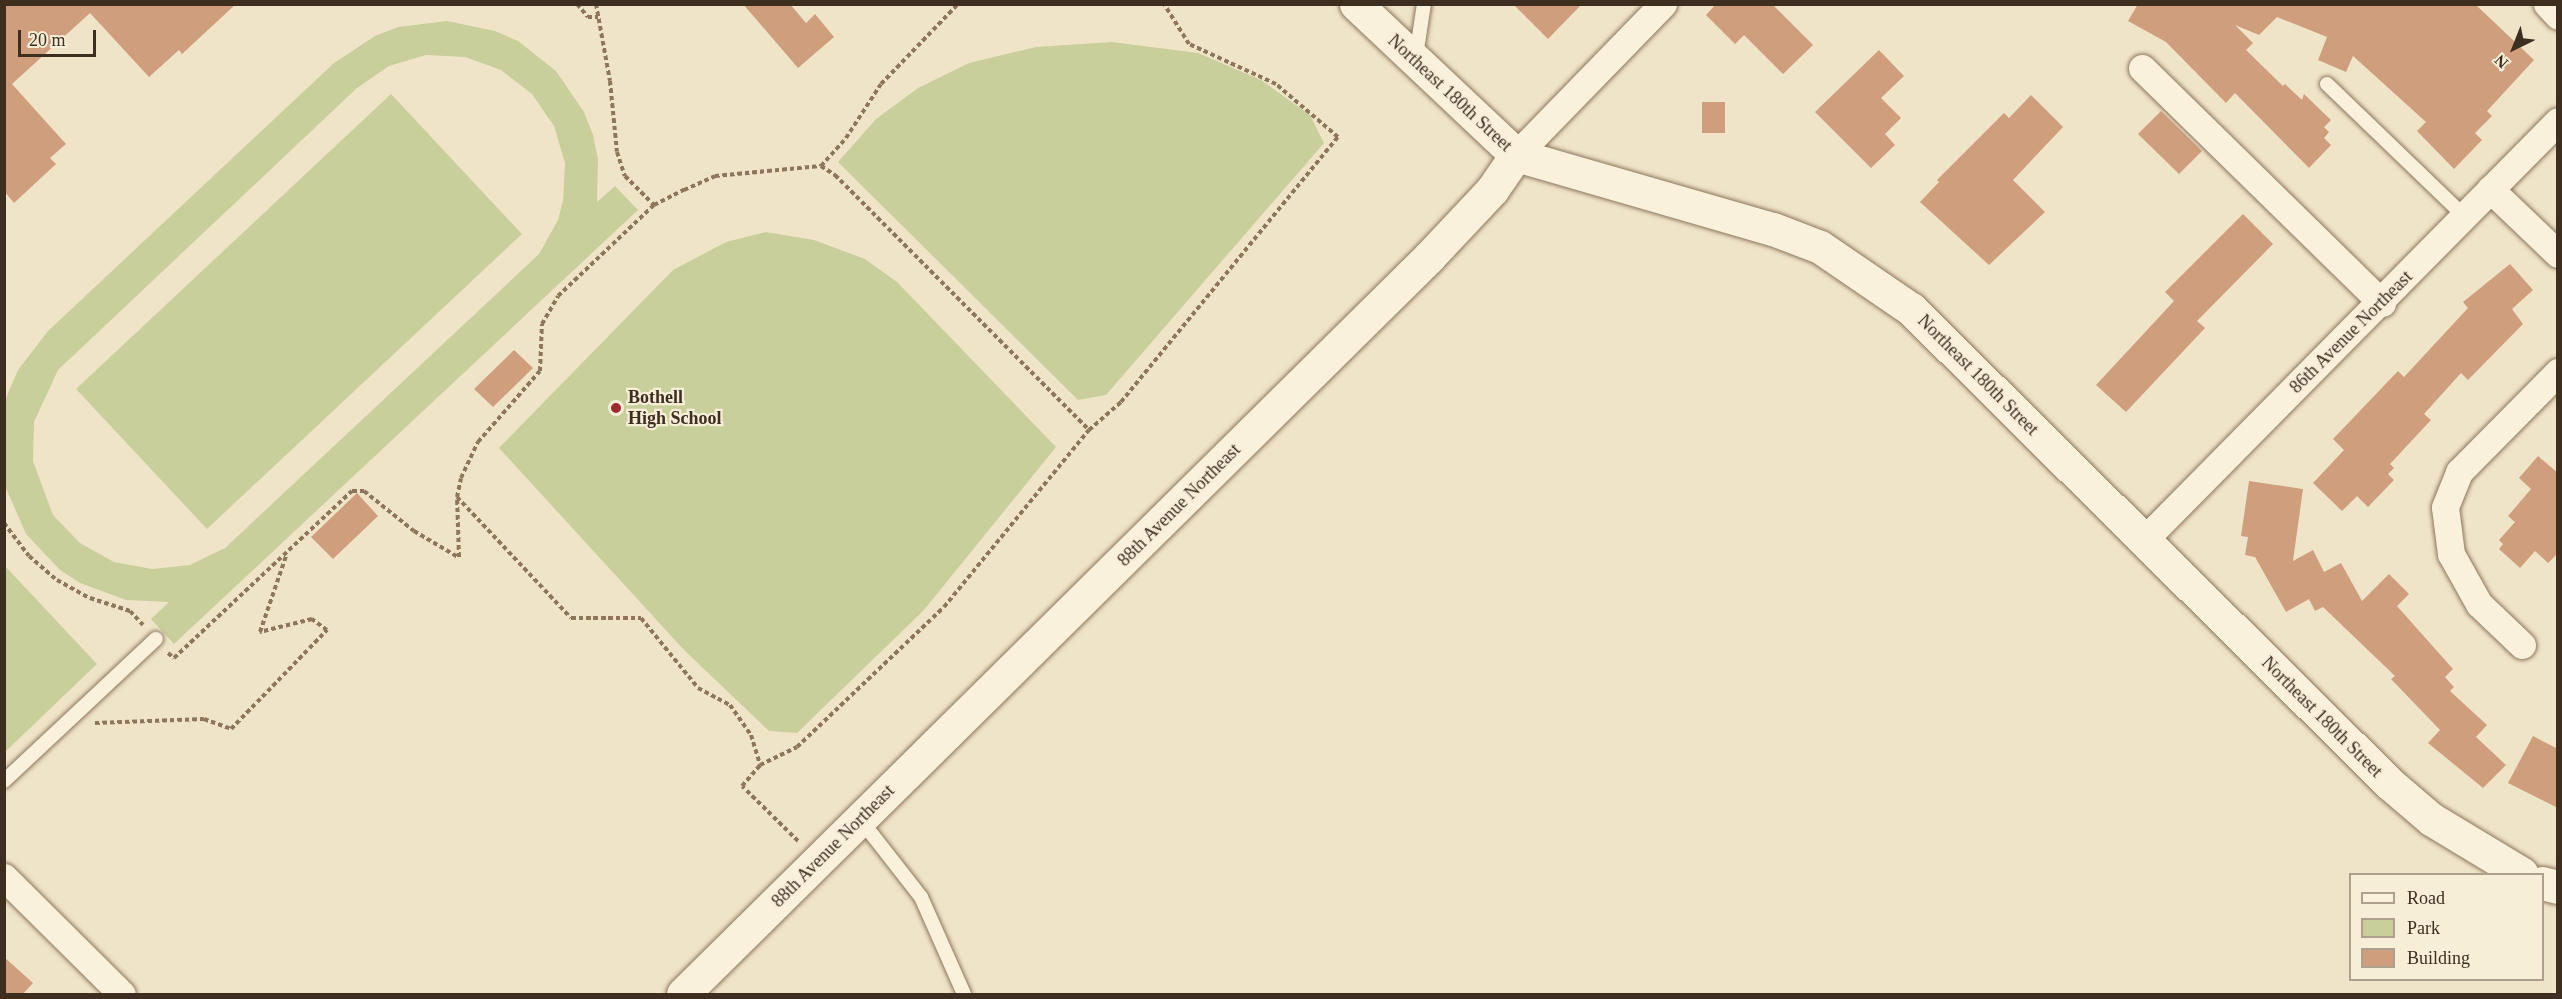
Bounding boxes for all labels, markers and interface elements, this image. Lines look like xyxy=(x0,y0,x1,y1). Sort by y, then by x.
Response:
scale bar xyxy=(21,18,99,56)
north arrow xyxy=(2484,18,2544,78)
text: 20 m xyxy=(29,30,66,50)
street label: Northeast 180th Street xyxy=(1383,30,1517,156)
text: N xyxy=(2491,51,2511,72)
street label: 86th Avenue Northeast xyxy=(2285,266,2417,398)
street label: Northeast 180th Street xyxy=(1913,310,2043,440)
place label: Bothell High School xyxy=(628,387,722,430)
marker: Bothell High School xyxy=(609,401,623,415)
street label: 88th Avenue Northeast xyxy=(1113,439,1245,571)
street label: Northeast 180th Street xyxy=(2257,652,2387,782)
street label: 88th Avenue Northeast xyxy=(767,780,899,912)
legend xyxy=(2349,873,2544,981)
text: Road xyxy=(2407,888,2445,908)
text: Park xyxy=(2407,918,2440,938)
text: Building xyxy=(2407,948,2470,968)

